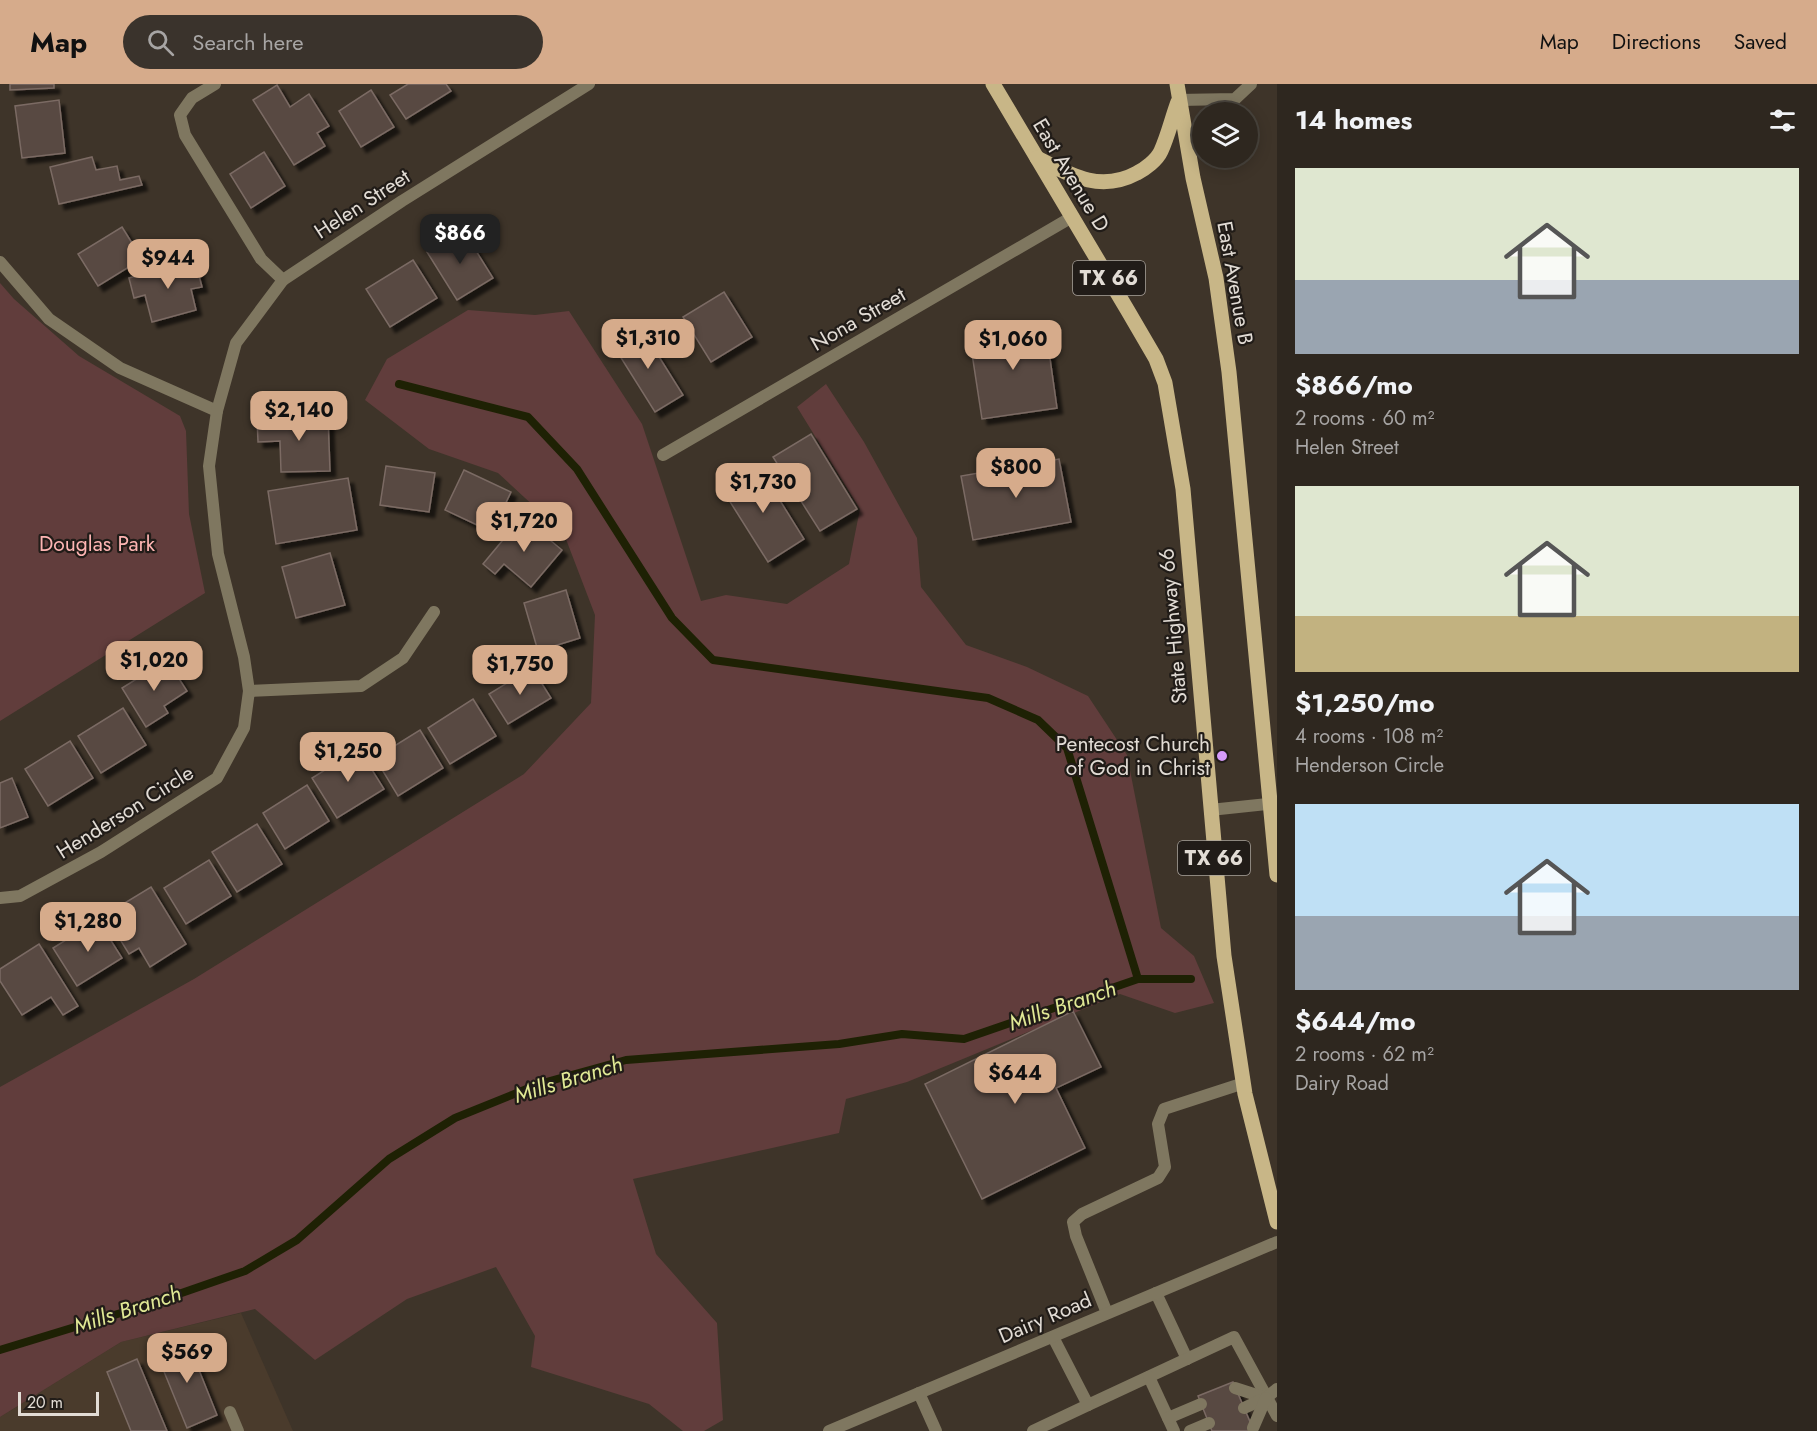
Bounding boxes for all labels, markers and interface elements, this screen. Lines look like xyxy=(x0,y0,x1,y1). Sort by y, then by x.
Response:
search box xyxy=(123,15,543,69)
text: Map xyxy=(30,22,87,63)
icon: search xyxy=(144,26,177,59)
text: Search here xyxy=(192,26,304,58)
text: Map xyxy=(1540,27,1579,57)
text: Directions xyxy=(1612,27,1701,57)
text: Saved xyxy=(1734,27,1787,57)
text: 14 homes xyxy=(1295,101,1412,139)
map controls xyxy=(1192,102,1258,168)
button: layers xyxy=(1192,102,1258,168)
icon: filters xyxy=(1766,104,1799,137)
street label: East Avenue D xyxy=(1025,113,1117,237)
street label: Helen Street xyxy=(308,162,416,246)
icon: home xyxy=(1493,207,1601,315)
pin: $866 xyxy=(424,214,496,265)
text: $866 xyxy=(434,219,486,248)
street label: East Avenue B xyxy=(1209,219,1261,347)
pin: $944 xyxy=(132,239,204,290)
text: $944 xyxy=(141,244,195,273)
road number: TX 66 xyxy=(1073,261,1145,295)
street label: Nona Street xyxy=(805,280,911,358)
pin: $1,310 xyxy=(599,319,697,370)
pin: $1,060 xyxy=(964,320,1062,371)
text: $1,310 xyxy=(616,324,680,353)
text: $1,060 xyxy=(979,325,1047,354)
text: $866/mo xyxy=(1295,366,1413,404)
pin: $2,140 xyxy=(250,391,348,442)
text: $2,140 xyxy=(264,396,334,425)
text: 2 rooms · 60 m² xyxy=(1295,404,1434,433)
text: Helen Street xyxy=(1295,433,1399,462)
pin: $800 xyxy=(980,448,1052,499)
text: $800 xyxy=(990,453,1042,482)
pin: $1,730 xyxy=(714,463,812,514)
text: $1,730 xyxy=(730,468,796,497)
pin: $1,720 xyxy=(475,502,573,553)
text: $1,720 xyxy=(490,507,558,536)
icon: home xyxy=(1493,525,1601,633)
park label: Douglas Park xyxy=(39,529,156,559)
street label: State Highway 66 xyxy=(1151,547,1195,705)
pin: $1,020 xyxy=(105,641,203,692)
pin: $1,750 xyxy=(471,645,569,696)
text: $1,020 xyxy=(120,646,188,675)
text: $1,750 xyxy=(486,650,554,679)
text: $1,250/mo xyxy=(1295,684,1435,722)
text: 4 rooms · 108 m² xyxy=(1295,722,1443,751)
place label: Pentecost Church of God in Christ xyxy=(1056,729,1210,783)
pin: $1,250 xyxy=(299,732,397,783)
text: $1,250 xyxy=(314,737,382,766)
marker: Pentecost Church of God in Christ xyxy=(1215,749,1229,763)
text: Henderson Circle xyxy=(1295,751,1444,780)
street label: Henderson Circle xyxy=(51,758,199,866)
road number: TX 66 xyxy=(1178,841,1250,875)
icon: home xyxy=(1493,843,1601,951)
pin: $1,280 xyxy=(39,902,137,953)
text: $1,280 xyxy=(54,907,122,936)
water label: Mills Branch xyxy=(1004,972,1120,1038)
text: $644/mo xyxy=(1295,1002,1416,1040)
text: 2 rooms · 62 m² xyxy=(1295,1040,1434,1069)
water label: Mills Branch xyxy=(510,1047,626,1111)
pin: $644 xyxy=(979,1054,1051,1105)
text: $644 xyxy=(988,1059,1042,1088)
text: Dairy Road xyxy=(1295,1069,1389,1098)
water label: Mills Branch xyxy=(69,1276,185,1342)
street label: Dairy Road xyxy=(994,1285,1096,1351)
pin: $569 xyxy=(151,1333,223,1384)
text: $569 xyxy=(161,1338,213,1367)
scale bar xyxy=(18,1389,99,1416)
text: 20 m xyxy=(27,1391,63,1414)

